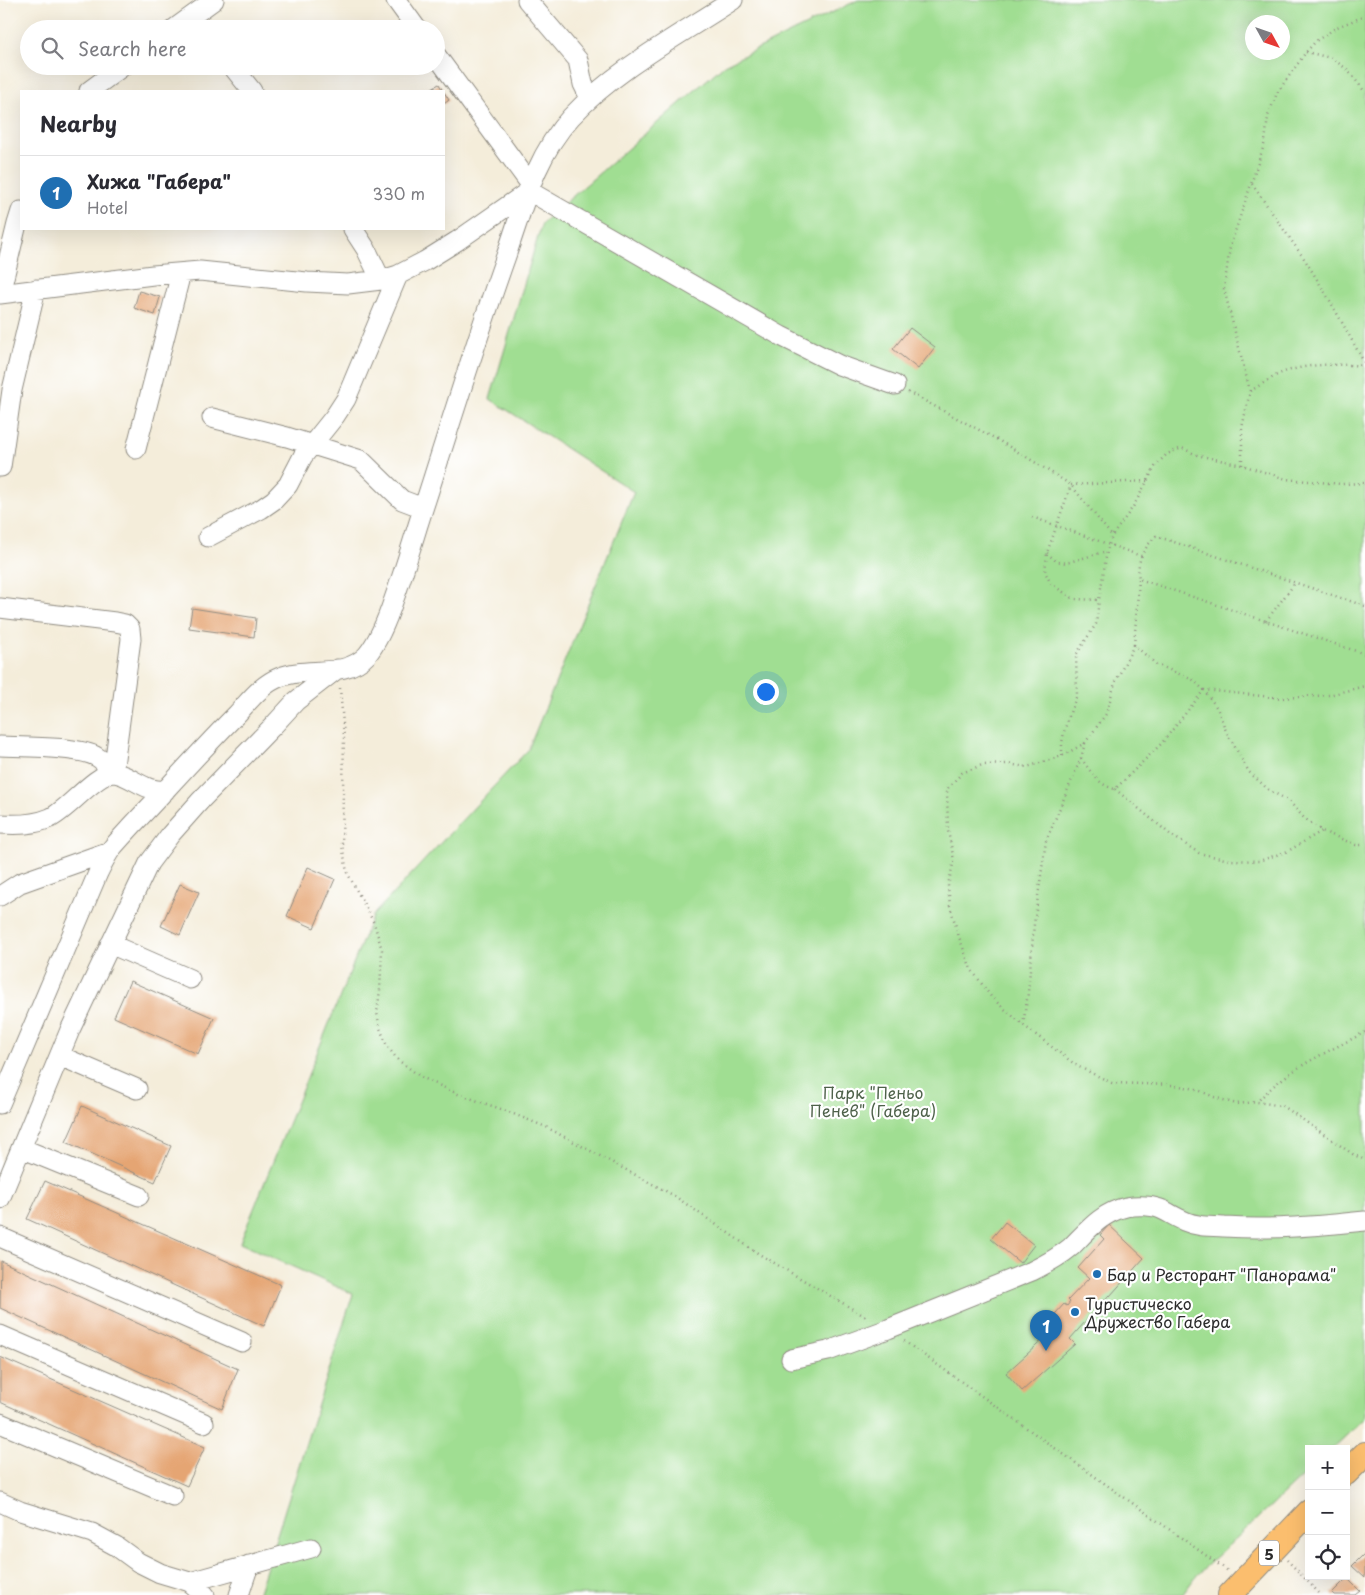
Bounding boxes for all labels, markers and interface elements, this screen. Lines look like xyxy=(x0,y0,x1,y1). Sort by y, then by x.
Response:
north arrow xyxy=(1245,15,1290,60)
search box xyxy=(20,20,445,75)
icon: search xyxy=(38,34,66,62)
text: Search here xyxy=(78,34,187,62)
text: Nearby xyxy=(40,107,117,139)
text: Хижа "Габера" xyxy=(87,167,231,195)
text: 1 xyxy=(52,181,60,205)
text: 330 m xyxy=(372,181,425,205)
text: Hotel xyxy=(87,195,128,219)
your location xyxy=(753,679,779,705)
park label: Парк "Пеньо Пенев" (Габера) xyxy=(810,1080,936,1122)
place label: Бар и Ресторант "Панорама" xyxy=(1107,1262,1336,1286)
marker: Бар и Ресторант "Панорама" xyxy=(1091,1268,1103,1280)
place label: Туристическо Дружество Габера xyxy=(1084,1291,1230,1333)
marker: Туристическо Дружество Габера xyxy=(1069,1306,1081,1318)
pin: 1 xyxy=(1030,1310,1062,1351)
map controls xyxy=(1305,1445,1350,1580)
button: + xyxy=(1305,1445,1350,1490)
button: − xyxy=(1305,1490,1350,1535)
button: locate xyxy=(1305,1535,1350,1580)
road number: 5 xyxy=(1259,1540,1279,1566)

